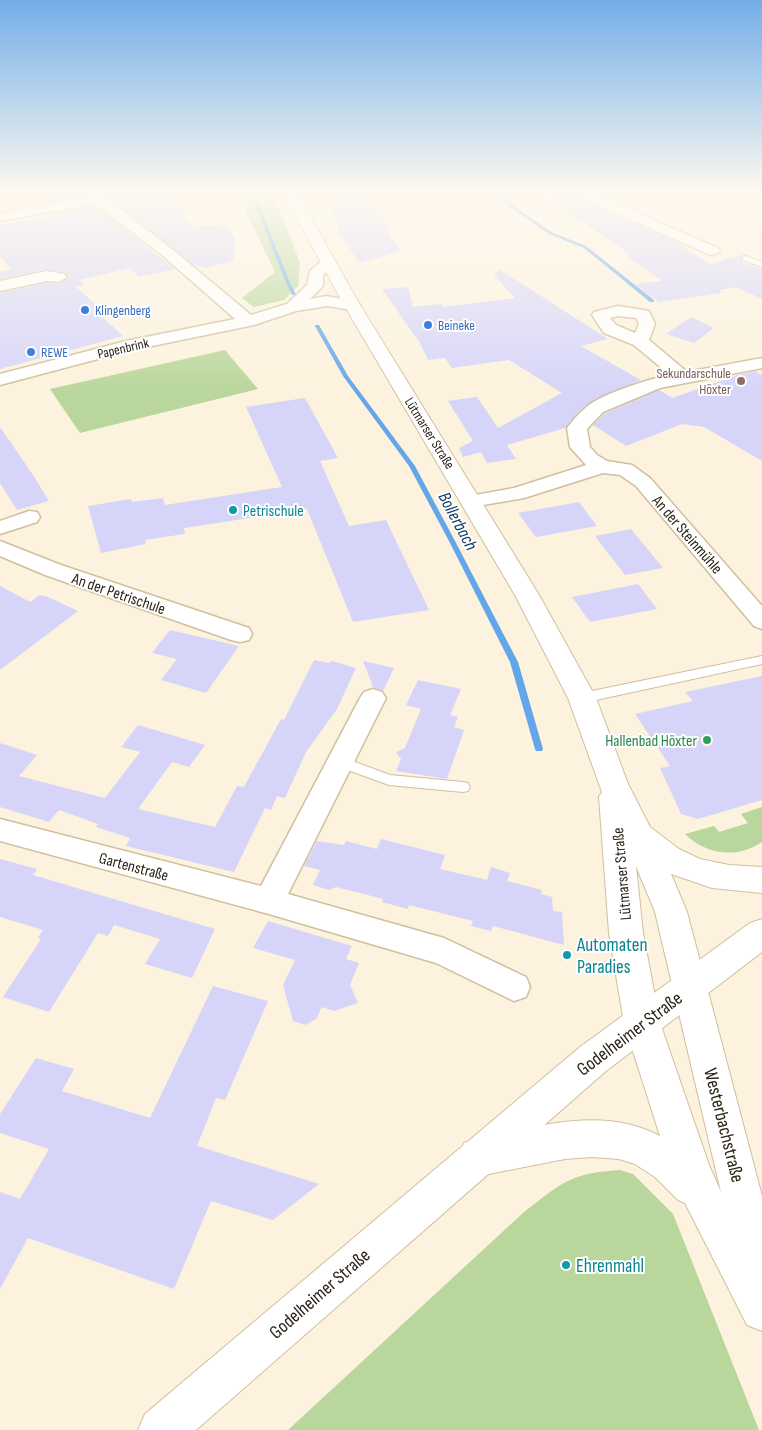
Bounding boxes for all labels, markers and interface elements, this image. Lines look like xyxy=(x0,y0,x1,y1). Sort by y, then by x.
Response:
place label: Klingenberg xyxy=(95,302,151,319)
marker: Klingenberg xyxy=(79,304,91,316)
place label: Beineke xyxy=(438,317,475,334)
marker: Beineke xyxy=(422,319,434,331)
street label: Papenbrink xyxy=(96,334,151,363)
place label: REWE xyxy=(41,344,68,361)
marker: REWE xyxy=(25,346,37,358)
place label: Sekundarschule Höxter xyxy=(656,365,731,398)
marker: Sekundarschule Höxter xyxy=(735,375,747,387)
street label: Lütmarser Straße xyxy=(401,394,458,472)
water label: Bollerbach xyxy=(434,489,482,554)
street label: An der Steinmühle xyxy=(647,491,726,578)
place label: Petrischule xyxy=(243,502,304,521)
marker: Petrischule xyxy=(227,504,239,516)
street label: An der Petrischule xyxy=(68,569,168,619)
place label: Hallenbad Höxter xyxy=(605,732,697,751)
marker: Hallenbad Höxter xyxy=(701,734,713,746)
street label: Lütmarser Straße xyxy=(609,827,636,921)
street label: Gartenstraße xyxy=(97,849,170,886)
place label: Automaten Paradies xyxy=(576,934,648,979)
marker: Automaten Paradies xyxy=(561,949,573,961)
street label: Godelheimer Straße xyxy=(573,987,687,1081)
street label: Westerbachstraße xyxy=(698,1066,749,1185)
street label: Godelheimer Straße xyxy=(265,1244,375,1344)
place label: Ehrenmahl xyxy=(576,1255,644,1278)
marker: Ehrenmahl xyxy=(560,1259,572,1271)

